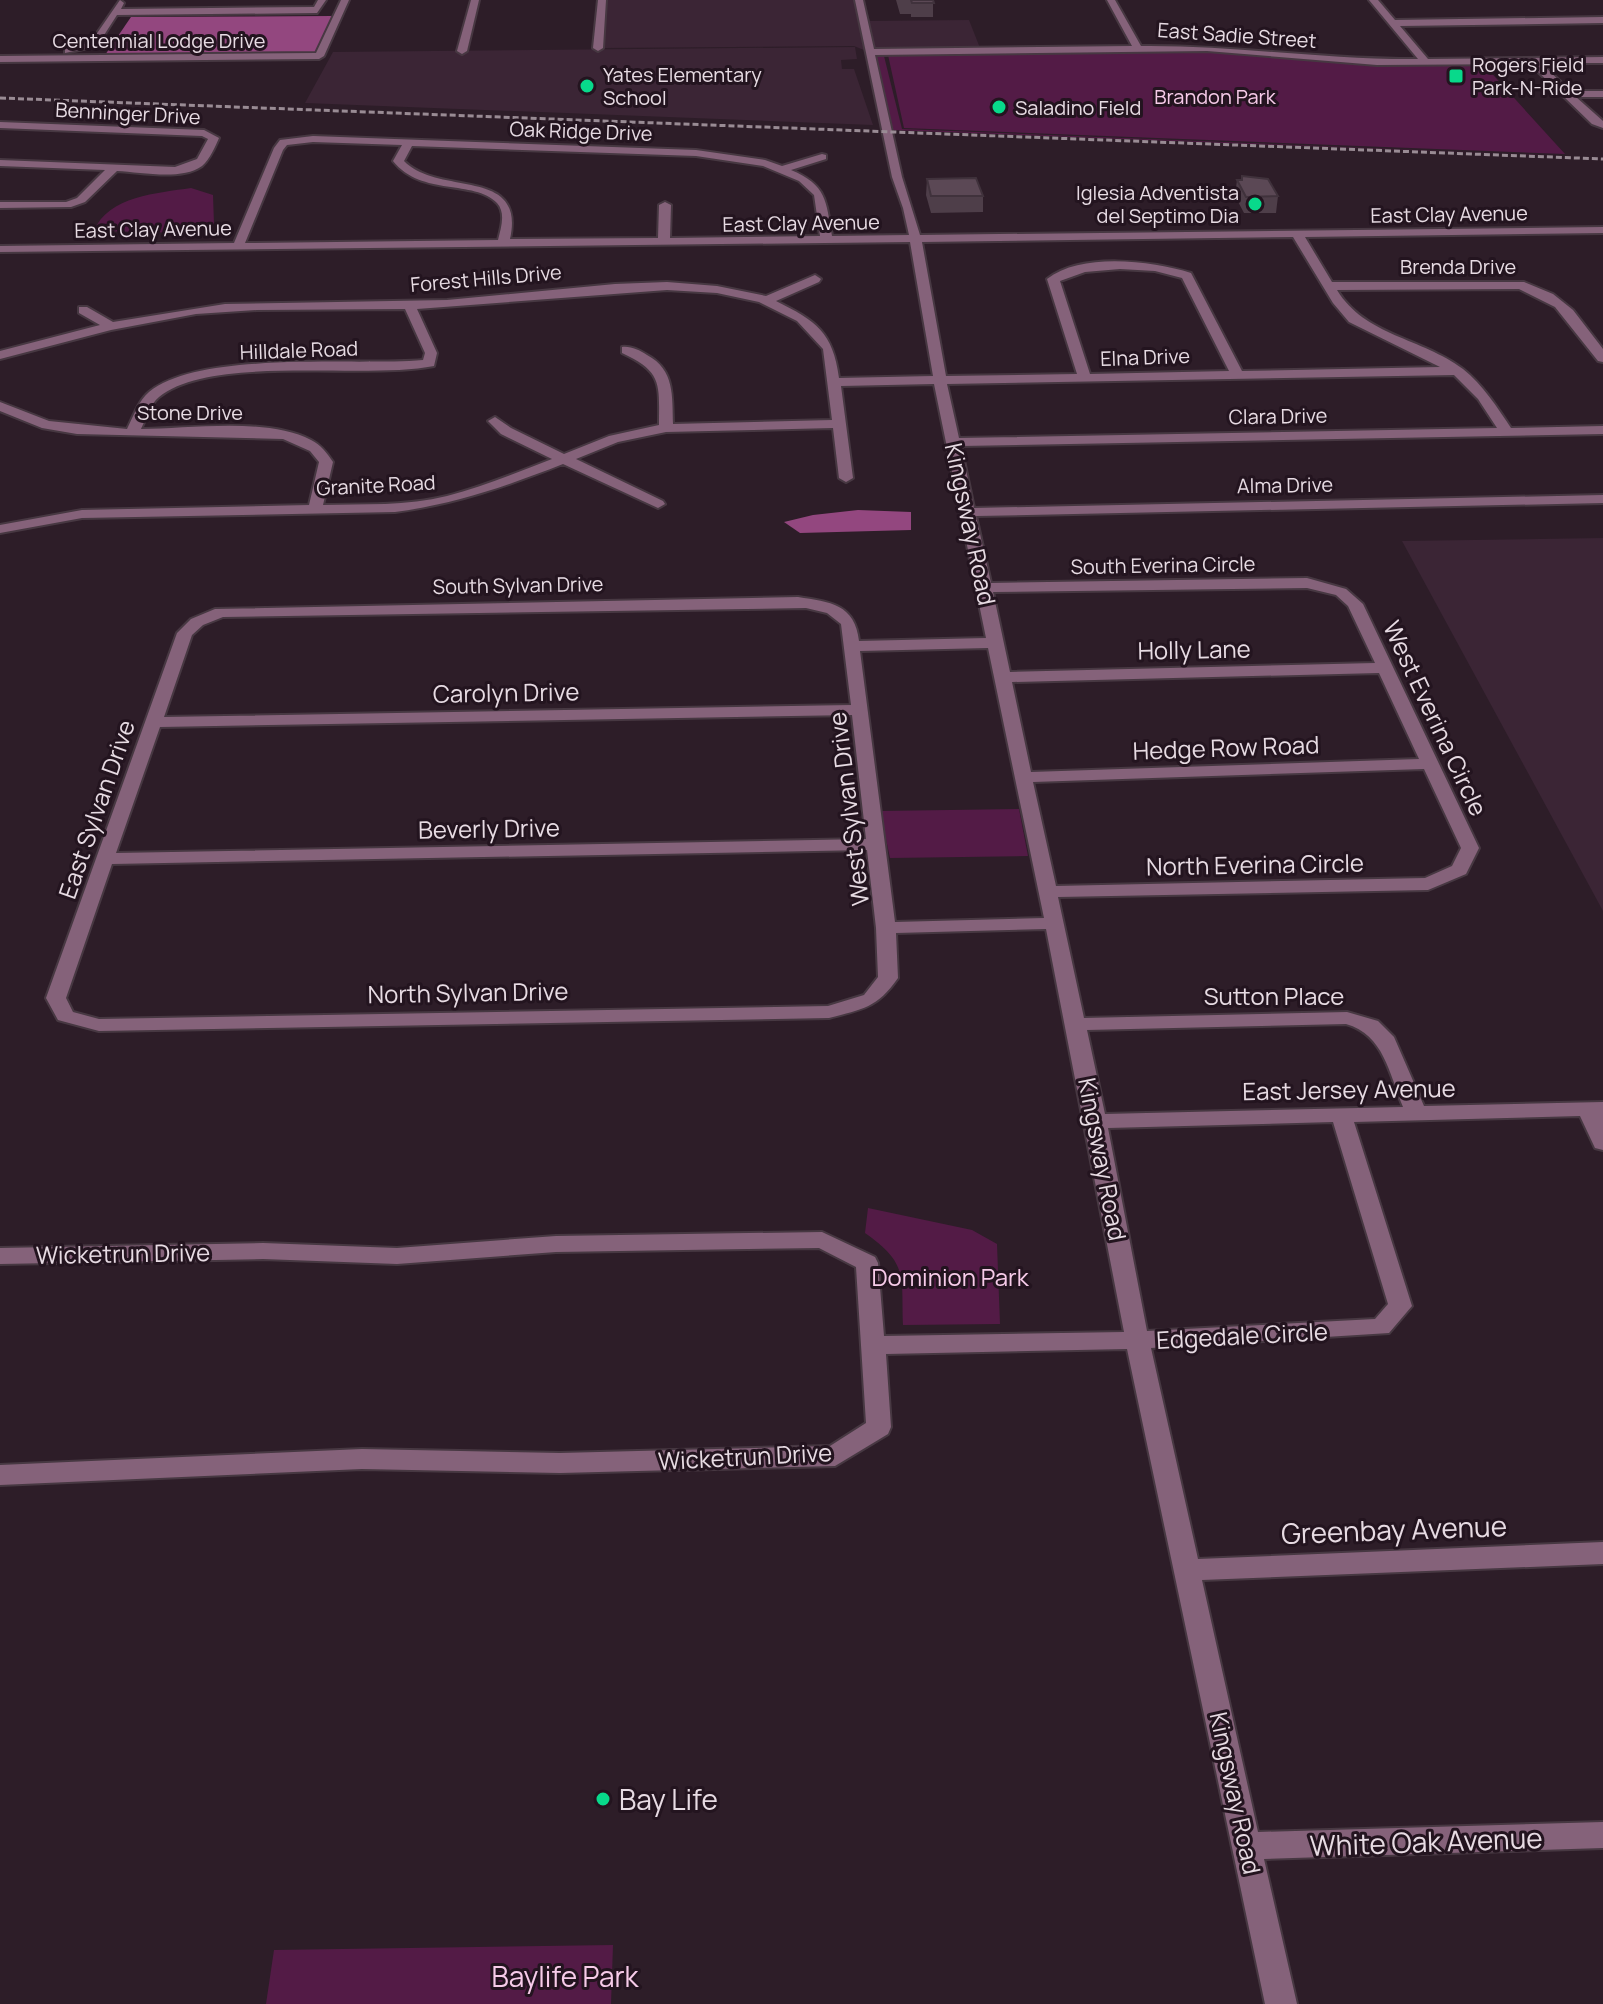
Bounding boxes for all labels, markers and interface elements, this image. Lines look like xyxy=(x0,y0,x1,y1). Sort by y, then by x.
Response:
street label: East Sadie Street xyxy=(1157,16,1317,54)
street label: Centennial Lodge Drive xyxy=(53,27,265,54)
place label: Rogers Field Park-N-Ride xyxy=(1472,51,1584,101)
place label: Yates Elementary School xyxy=(603,61,762,111)
marker: Rogers Field Park-N-Ride xyxy=(1447,67,1465,85)
marker: Yates Elementary School xyxy=(578,77,596,95)
park label: Brandon Park xyxy=(1154,83,1277,110)
place label: Saladino Field xyxy=(1015,94,1141,121)
street label: Benninger Drive xyxy=(55,96,201,130)
marker: Saladino Field xyxy=(990,98,1008,116)
street label: Oak Ridge Drive xyxy=(509,115,653,147)
place label: Iglesia Adventista del Septimo Dia xyxy=(1076,179,1239,229)
marker: Iglesia Adventista del Septimo Dia xyxy=(1246,195,1264,213)
street label: East Clay Avenue xyxy=(1370,199,1528,229)
street label: East Clay Avenue xyxy=(722,208,880,238)
street label: East Clay Avenue xyxy=(74,214,232,244)
street label: Brenda Drive xyxy=(1400,253,1516,280)
street label: Forest Hills Drive xyxy=(409,258,563,298)
street label: Hilldale Road xyxy=(239,334,359,366)
street label: Elna Drive xyxy=(1100,342,1190,372)
street label: Stone Drive xyxy=(137,399,243,426)
street label: Clara Drive xyxy=(1228,402,1328,430)
street label: Kingsway Road xyxy=(938,440,1004,608)
street label: Granite Road xyxy=(316,468,436,502)
street label: Alma Drive xyxy=(1237,471,1333,499)
street label: South Everina Circle xyxy=(1070,550,1256,580)
street label: South Sylvan Drive xyxy=(432,570,604,600)
street label: West Everina Circle xyxy=(1376,615,1496,821)
street label: Holly Lane xyxy=(1137,632,1251,666)
street label: Carolyn Drive xyxy=(432,674,580,710)
street label: West Sylvan Drive xyxy=(820,710,876,908)
street label: East Sylvan Drive xyxy=(50,715,142,903)
street label: Hedge Row Road xyxy=(1132,727,1320,767)
street label: Beverly Drive xyxy=(418,810,560,846)
street label: North Everina Circle xyxy=(1146,846,1364,882)
street label: North Sylvan Drive xyxy=(367,974,569,1010)
street label: Sutton Place xyxy=(1204,979,1344,1012)
street label: East Jersey Avenue xyxy=(1242,1071,1456,1107)
street label: Kingsway Road xyxy=(1071,1075,1135,1243)
street label: Wicketrun Drive xyxy=(36,1235,210,1271)
park label: Dominion Park xyxy=(871,1260,1030,1293)
street label: Edgedale Circle xyxy=(1155,1314,1329,1356)
street label: Wicketrun Drive xyxy=(657,1435,833,1477)
street label: Greenbay Avenue xyxy=(1280,1506,1508,1552)
street label: Kingsway Road xyxy=(1203,1709,1269,1877)
place label: Bay Life xyxy=(619,1780,718,1818)
marker: Bay Life xyxy=(594,1790,612,1808)
street label: White Oak Avenue xyxy=(1309,1818,1543,1864)
park label: Baylife Park xyxy=(492,1957,640,1995)

